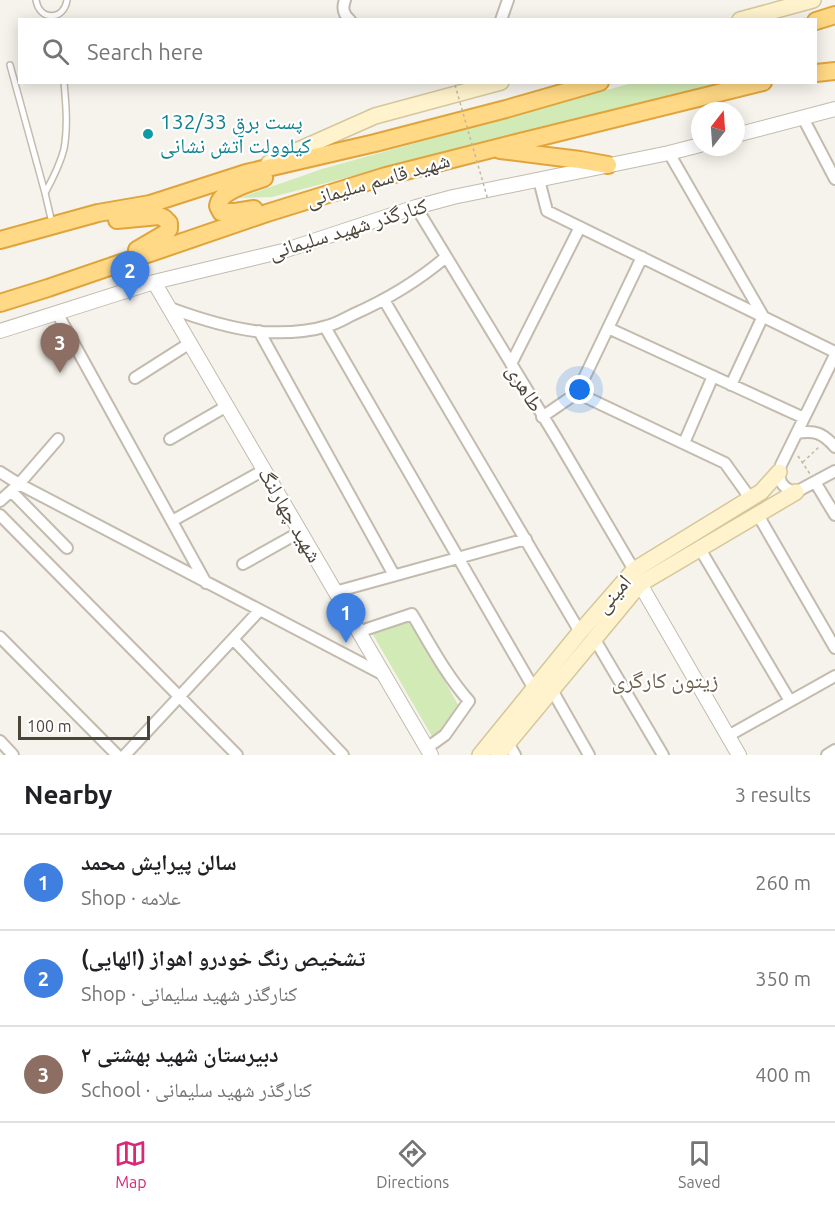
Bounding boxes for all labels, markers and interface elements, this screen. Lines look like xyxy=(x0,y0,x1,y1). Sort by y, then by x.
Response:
search box xyxy=(18,18,817,84)
icon: search xyxy=(39,35,72,68)
text: Search here xyxy=(87,39,203,64)
north arrow xyxy=(691,102,745,156)
place label: پست برق 132/33 کیلوولت آتش نشانی xyxy=(160,109,311,159)
marker: پست برق 132/33 کیلوولت آتش نشانی xyxy=(141,127,155,141)
street label: شهید قاسم سلیمانی xyxy=(303,147,453,214)
street label: کنارگذر شهید سلیمانی xyxy=(265,192,431,266)
pin: 2 xyxy=(110,252,150,301)
pin: 3 xyxy=(40,324,80,373)
street label: طاهری xyxy=(502,359,549,416)
your location xyxy=(565,375,594,404)
street label: شهید چهارلنگ xyxy=(253,463,328,567)
street label: امینی xyxy=(589,569,637,619)
pin: 1 xyxy=(326,594,366,643)
district label: زیتون کارگری xyxy=(612,667,719,694)
scale bar xyxy=(18,713,150,740)
text: 100 m xyxy=(27,717,72,735)
text: Nearby xyxy=(24,780,112,809)
text: 3 results xyxy=(735,783,811,806)
text: سالن پیرایش محمد xyxy=(81,849,237,874)
text: 1 xyxy=(38,871,49,894)
text: 260 m xyxy=(755,871,811,894)
text: Shop · علامه xyxy=(81,886,181,909)
text: تشخیص رنگ خودرو اهواز (الهایی) xyxy=(81,945,365,970)
text: 2 xyxy=(38,967,49,990)
text: 350 m xyxy=(755,967,811,990)
text: Shop · کنارگذر شهید سلیمانی xyxy=(81,982,297,1005)
text: دبیرستان شهید بهشتی ۲ xyxy=(81,1041,279,1066)
text: 3 xyxy=(38,1063,49,1086)
text: 400 m xyxy=(755,1063,811,1086)
text: School · کنارگذر شهید سلیمانی xyxy=(81,1078,312,1101)
tab: Map xyxy=(114,1137,147,1191)
tab: Directions xyxy=(376,1137,449,1191)
tab: Saved xyxy=(678,1137,721,1191)

